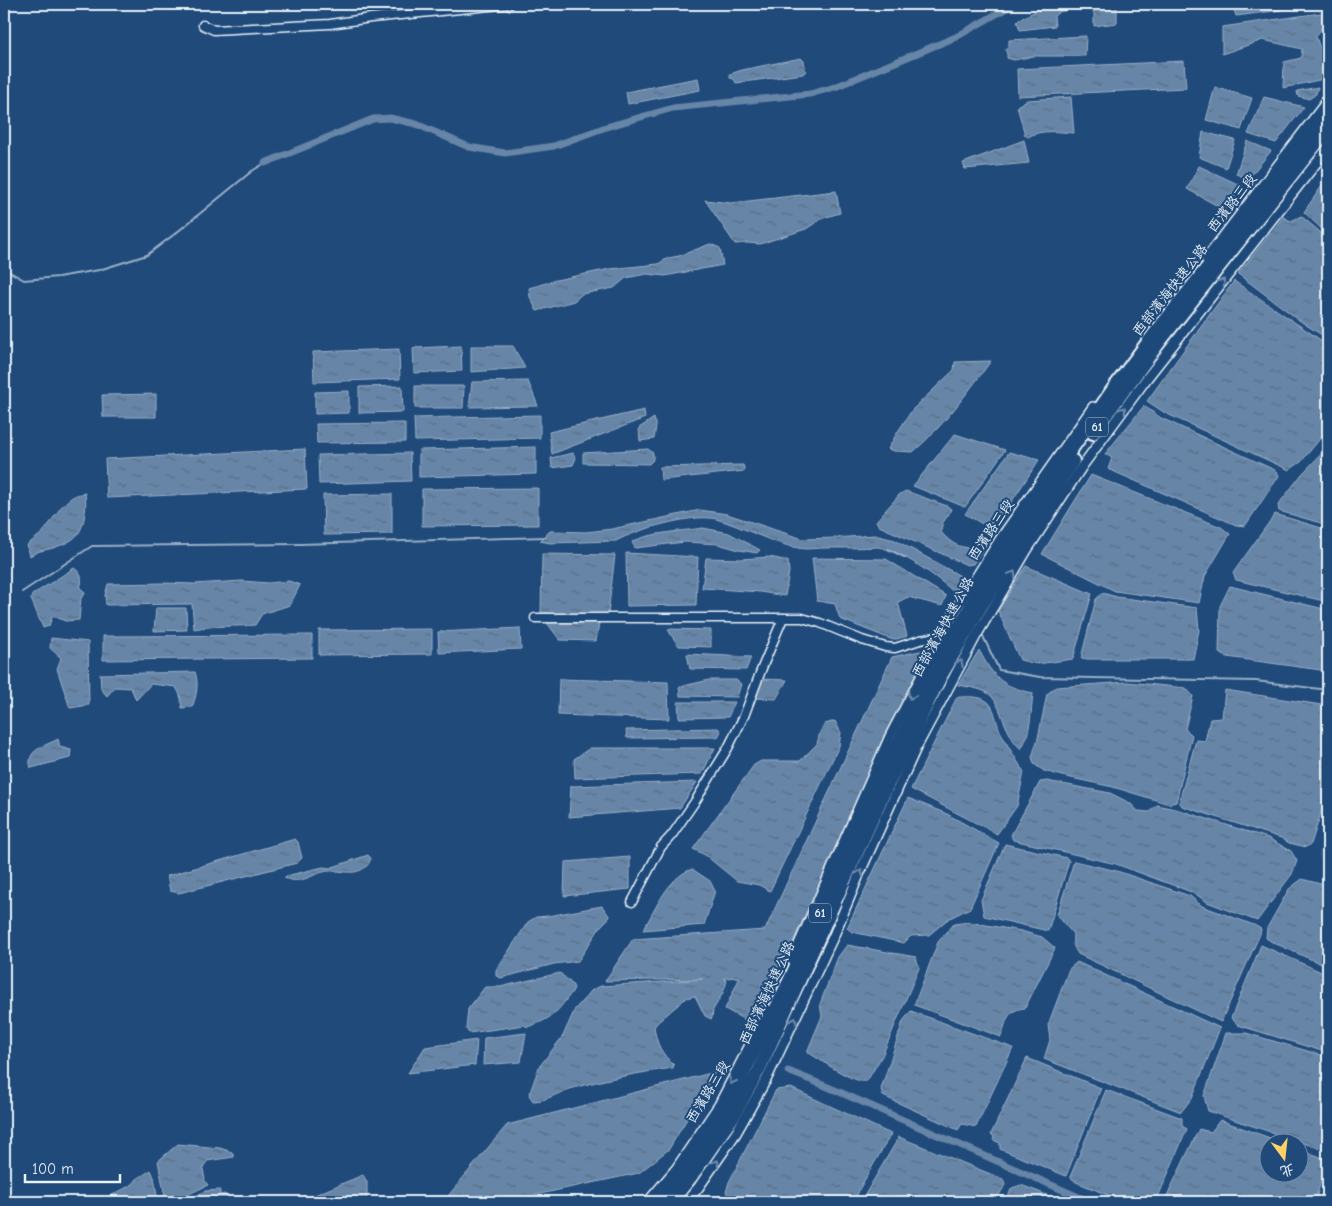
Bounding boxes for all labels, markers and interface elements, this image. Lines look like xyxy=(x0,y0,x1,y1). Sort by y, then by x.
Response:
street label: 西濱路三段 xyxy=(1204,170,1260,236)
street label: 西部濱海快速公路 xyxy=(1129,241,1211,339)
one-way arrow xyxy=(1217,279,1225,288)
one-way arrow xyxy=(1116,407,1126,416)
road number: 61 xyxy=(1086,418,1108,437)
street label: 西濱路三段 xyxy=(964,496,1018,564)
one-way arrow xyxy=(1006,571,1016,580)
street label: 西部濱海快速公路 xyxy=(908,574,978,680)
one-way arrow xyxy=(954,660,964,669)
one-way arrow xyxy=(907,691,917,700)
one-way arrow xyxy=(854,869,865,878)
road number: 61 xyxy=(809,904,831,922)
street label: 西部濱海快速公路 xyxy=(736,939,798,1047)
one-way arrow xyxy=(788,1017,798,1026)
street label: 西濱路三段 xyxy=(683,1058,733,1126)
one-way arrow xyxy=(728,1076,738,1085)
north arrow xyxy=(1260,1134,1310,1184)
scale bar xyxy=(25,1151,120,1183)
one-way arrow xyxy=(710,1159,719,1169)
text: 100 m xyxy=(32,1160,74,1178)
text: 北 xyxy=(1278,1160,1296,1180)

